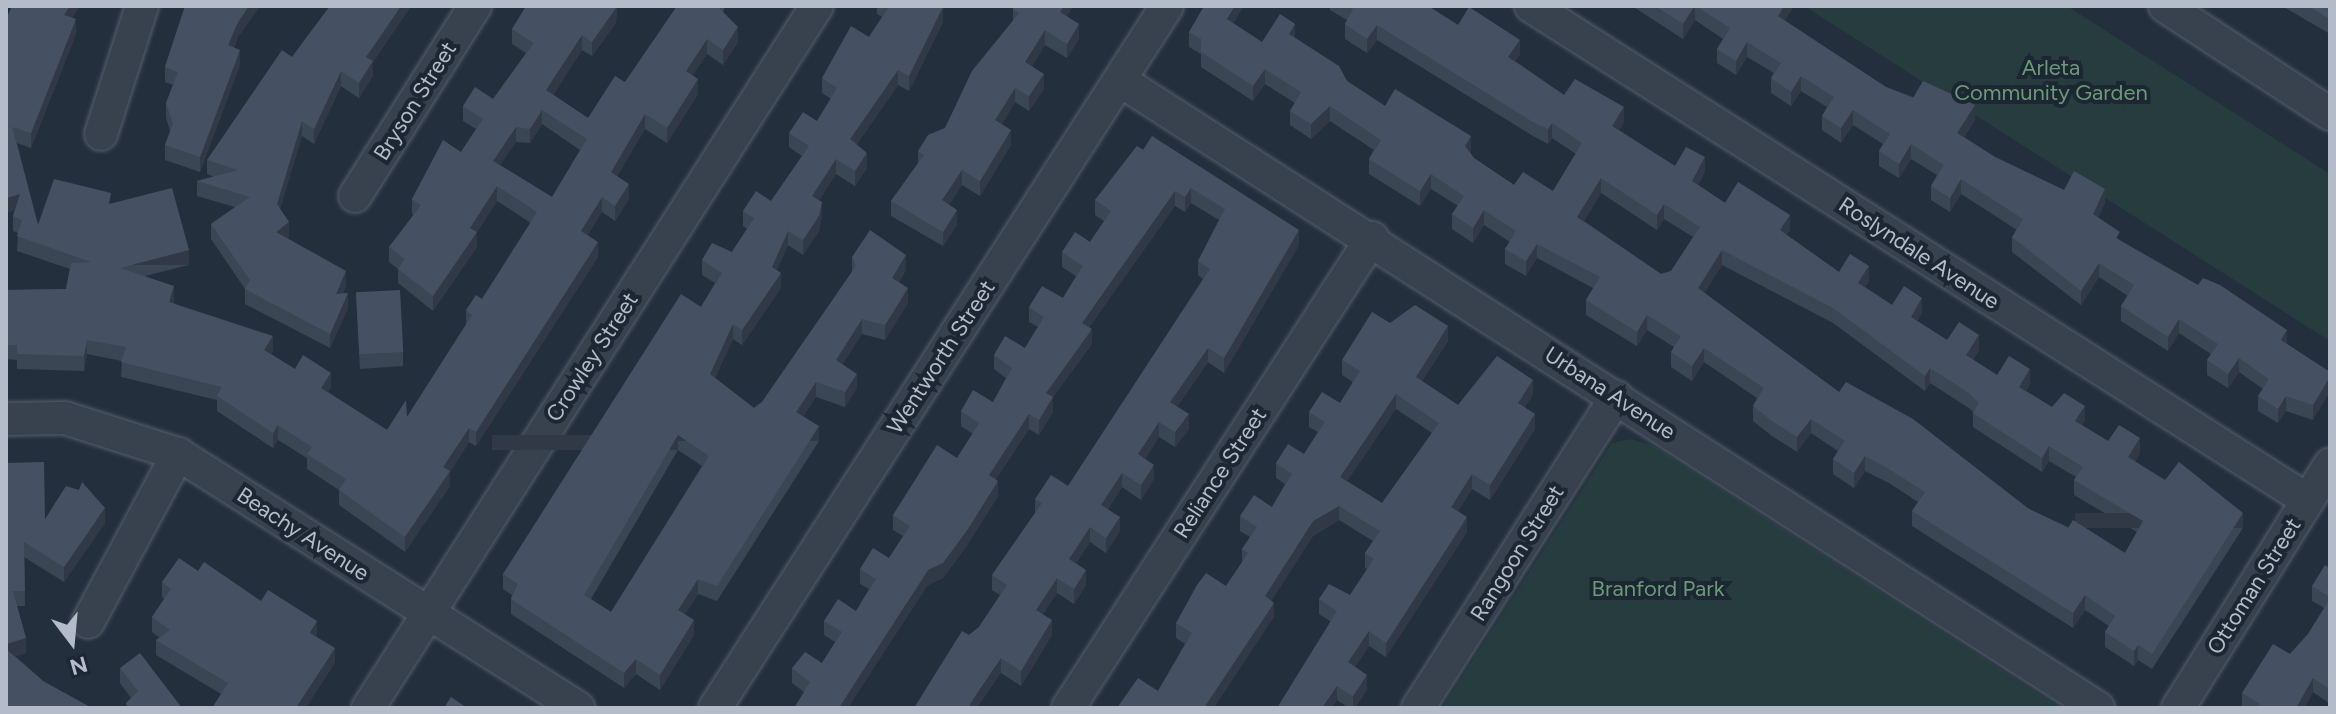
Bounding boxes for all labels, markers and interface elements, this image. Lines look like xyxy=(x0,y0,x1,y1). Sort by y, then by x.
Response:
street label: Bryson Street xyxy=(368,37,462,165)
park label: Arleta Community Garden xyxy=(1954,54,2148,106)
street label: Roslyndale Avenue xyxy=(1834,191,2004,315)
street label: Wentworth Street xyxy=(882,275,1000,439)
street label: Crowley Street xyxy=(541,288,643,426)
street label: Urbana Avenue xyxy=(1540,341,1680,445)
street label: Reliance Street xyxy=(1168,403,1272,543)
street label: Rangoon Street xyxy=(1465,480,1569,626)
street label: Beachy Avenue xyxy=(232,482,374,586)
street label: Ottoman Street xyxy=(2202,513,2306,659)
park label: Branford Park xyxy=(1592,576,1724,602)
north arrow xyxy=(32,602,112,682)
text: N xyxy=(67,650,91,681)

